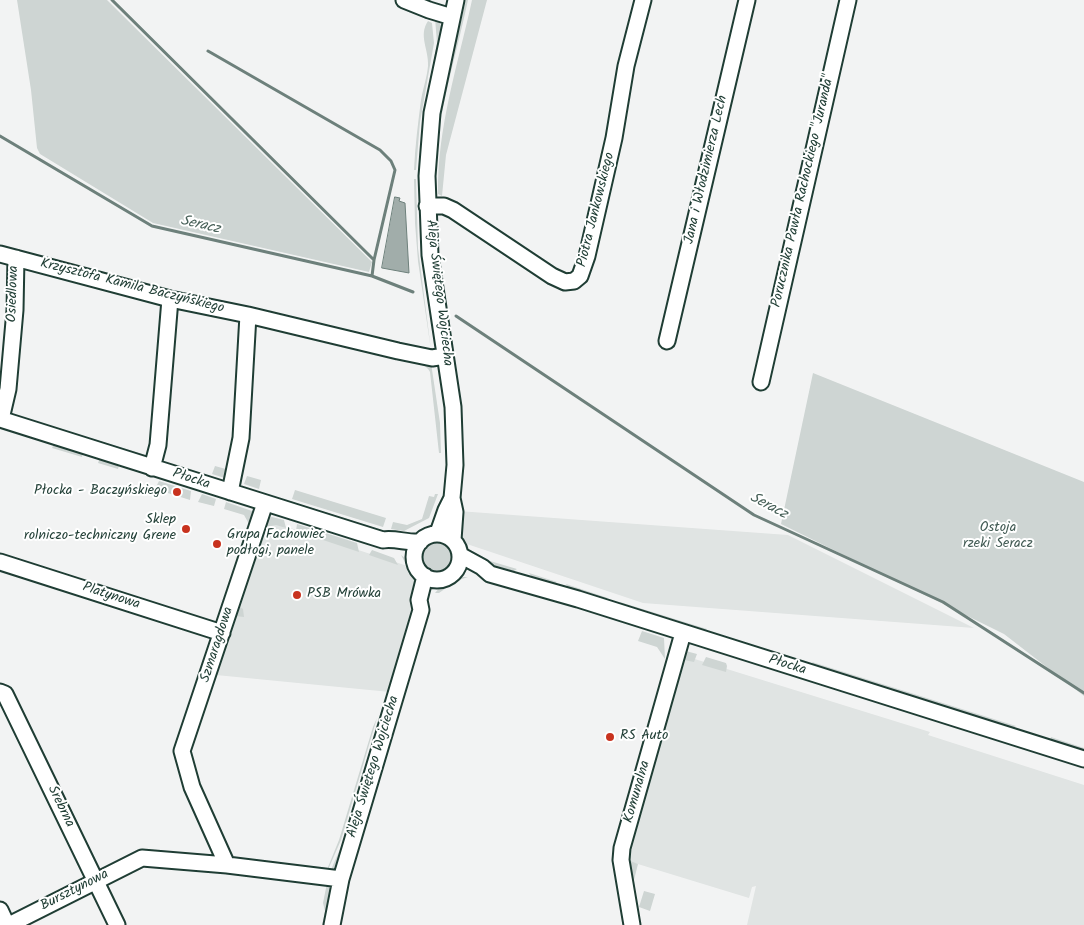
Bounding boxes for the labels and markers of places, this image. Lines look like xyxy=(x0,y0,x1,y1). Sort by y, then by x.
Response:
place label: Płocka - Baczyńskiego xyxy=(34,484,167,500)
marker: Płocka - Baczyńskiego xyxy=(171,486,183,498)
place label: Sklep rolniczo-techniczny Grene xyxy=(24,513,176,546)
marker: Sklep rolniczo-techniczny Grene xyxy=(180,523,192,535)
place label: Grupa Fachowiec podłogi, panele xyxy=(227,528,325,560)
marker: Grupa Fachowiec podłogi, panele xyxy=(211,538,223,550)
place label: PSB Mrówka xyxy=(307,587,381,603)
marker: PSB Mrówka xyxy=(291,589,303,601)
place label: RS Auto xyxy=(620,729,668,745)
marker: RS Auto xyxy=(604,731,616,743)

